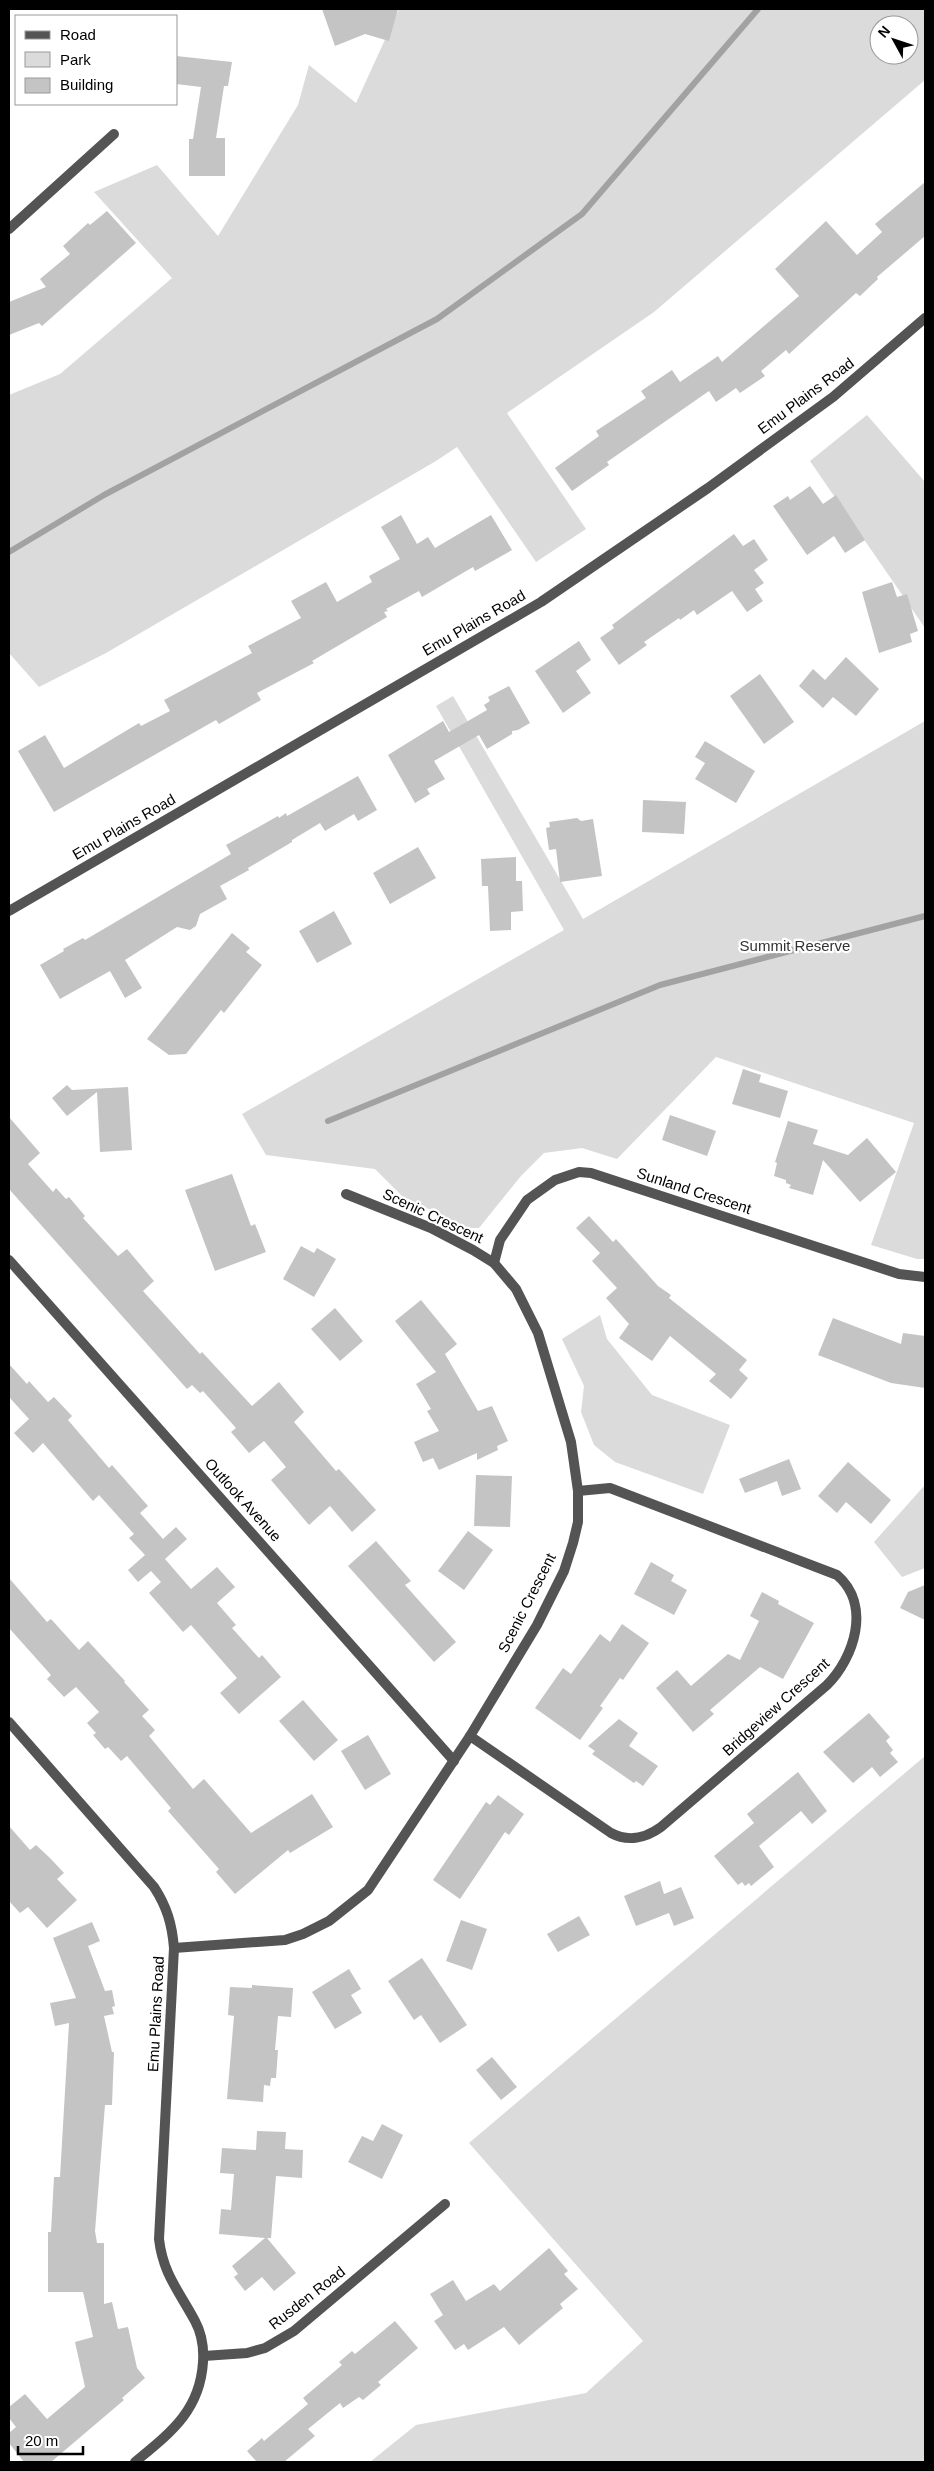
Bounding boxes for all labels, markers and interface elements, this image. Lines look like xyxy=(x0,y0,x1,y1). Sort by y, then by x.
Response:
legend xyxy=(15,15,178,105)
north arrow xyxy=(869,15,919,65)
text: N xyxy=(875,23,893,41)
text: Road xyxy=(60,26,96,43)
text: Park xyxy=(60,51,91,68)
text: Building xyxy=(60,76,113,93)
street label: Emu Plains Road xyxy=(754,354,857,437)
street label: Emu Plains Road xyxy=(419,586,528,659)
street label: Emu Plains Road xyxy=(69,790,178,863)
park label: Summit Reserve xyxy=(740,937,850,954)
street label: Sunland Crescent xyxy=(635,1164,754,1217)
street label: Scenic Crescent xyxy=(380,1185,487,1247)
street label: Outlook Avenue xyxy=(202,1455,285,1545)
street label: Scenic Crescent xyxy=(494,1550,559,1655)
street label: Bridgeview Crescent xyxy=(719,1654,833,1759)
street label: Emu Plains Road xyxy=(144,1956,167,2072)
street label: Rusden Road xyxy=(265,2263,348,2333)
scale bar xyxy=(18,2424,82,2456)
text: 20 m xyxy=(25,2432,58,2449)

